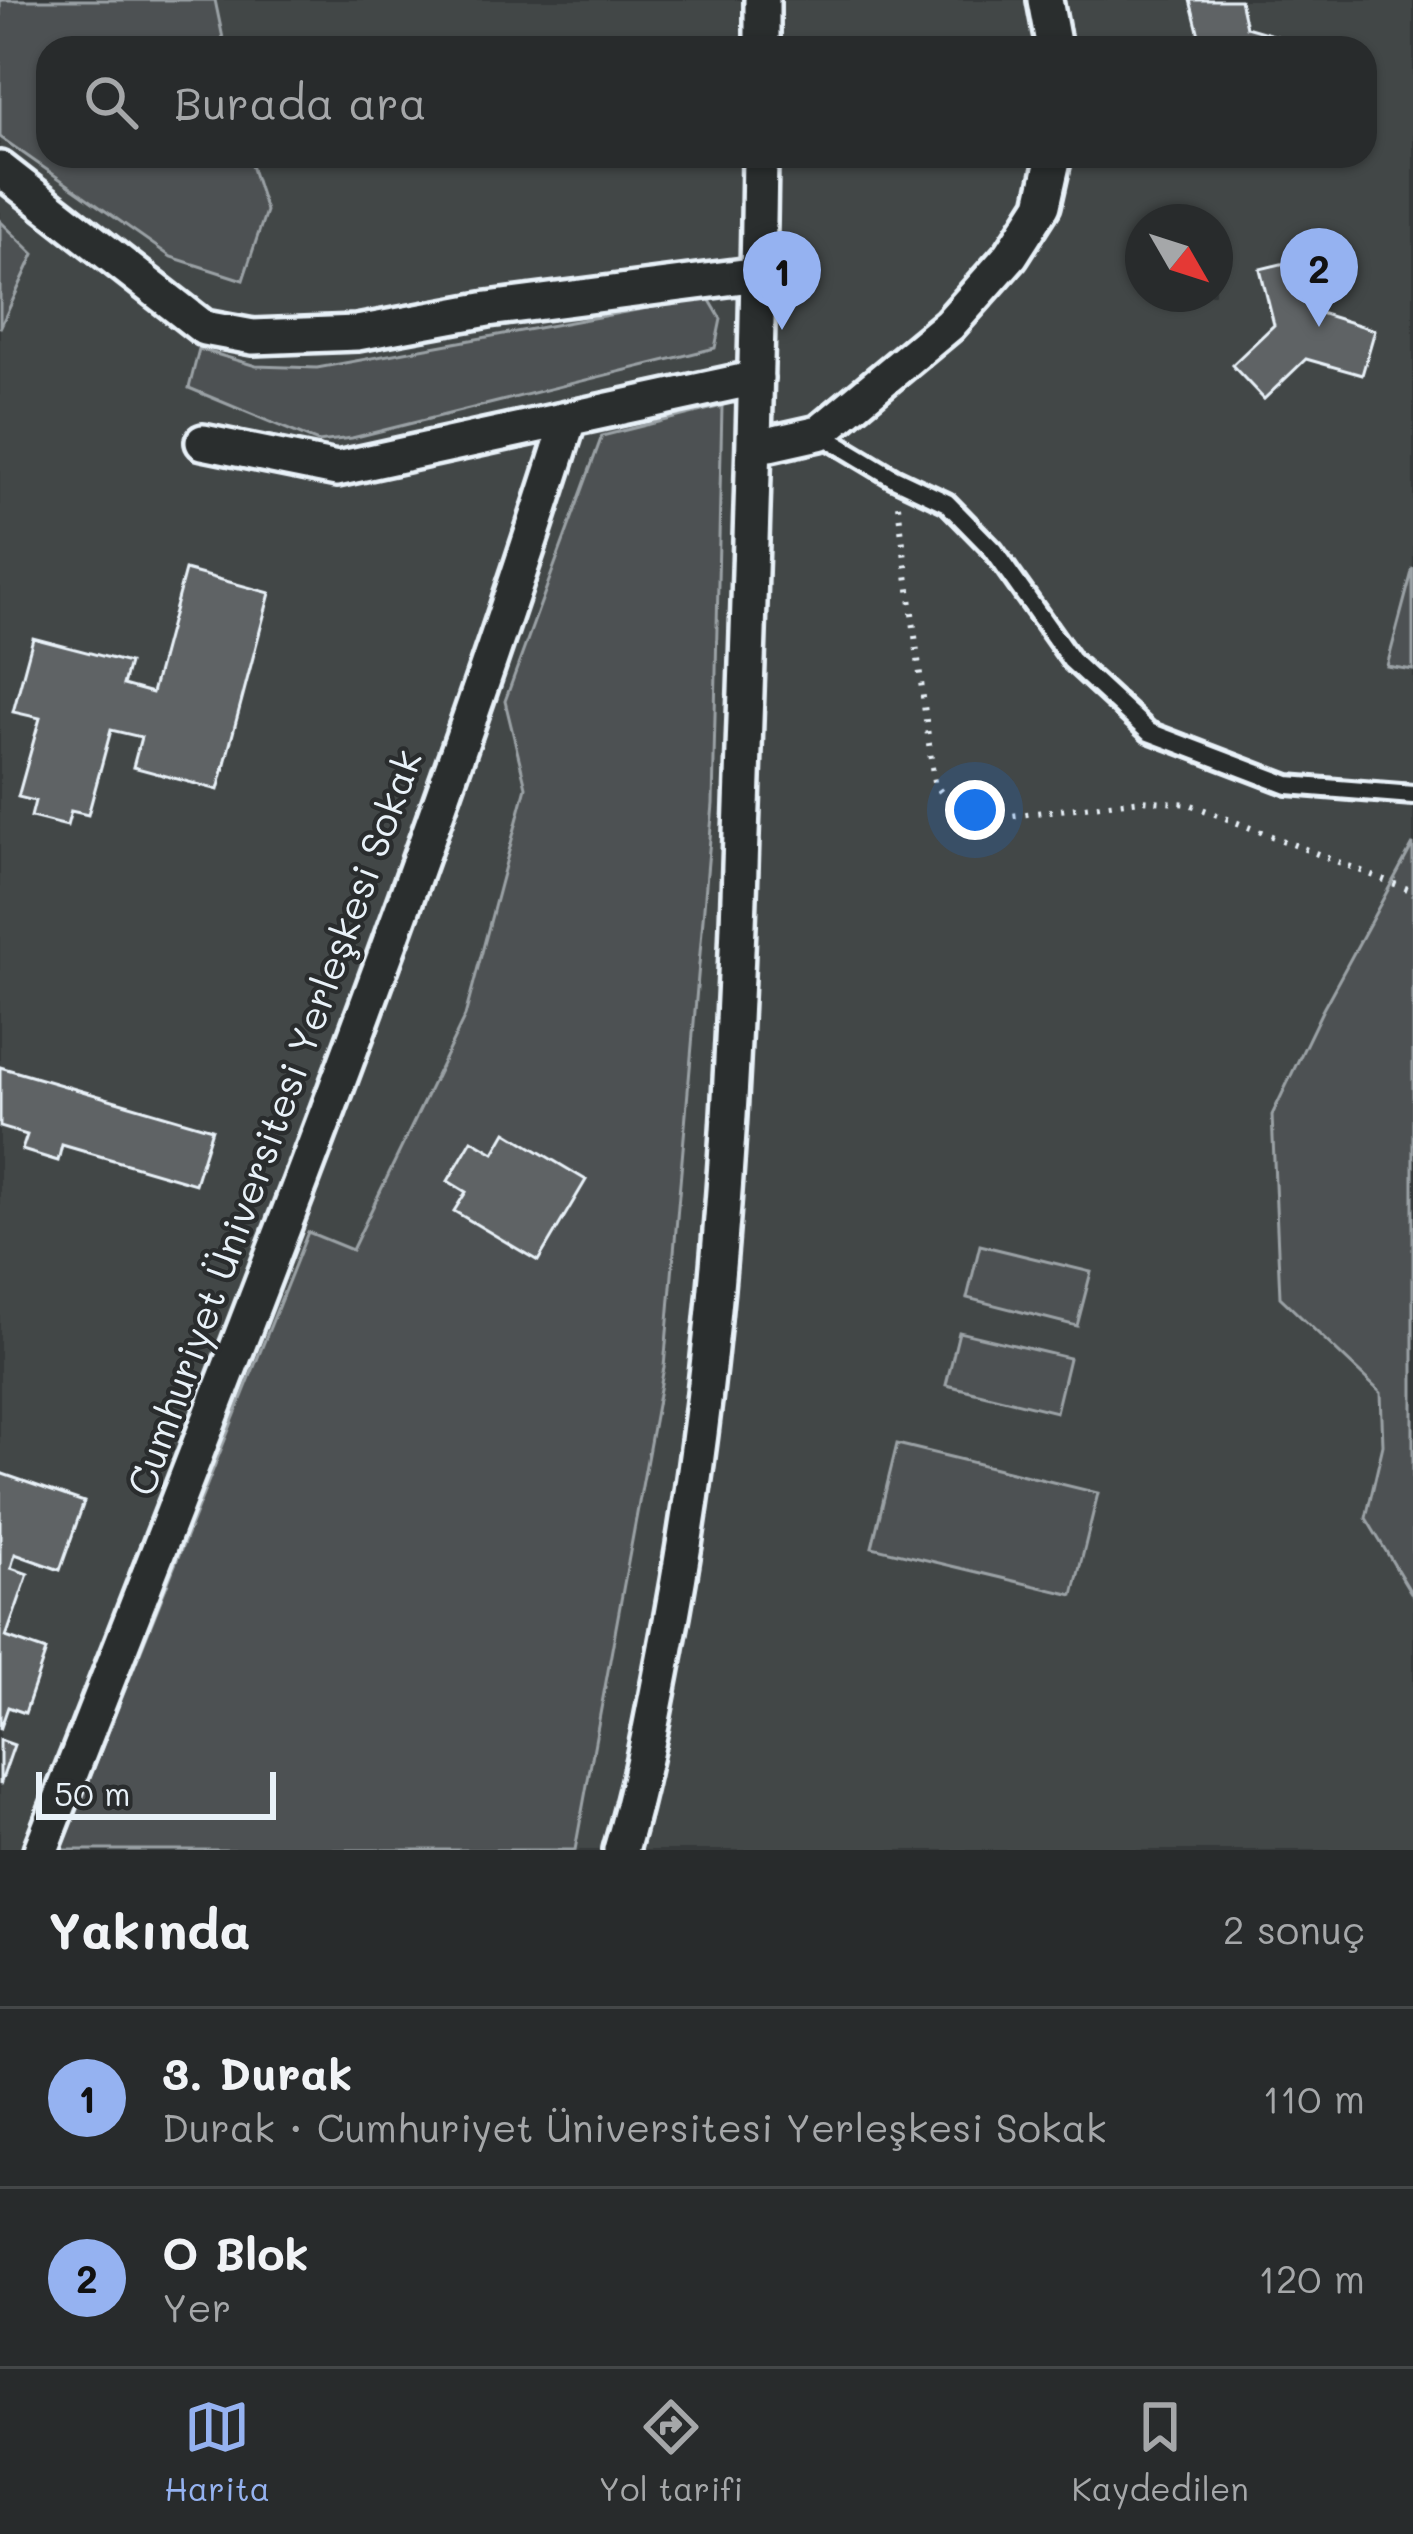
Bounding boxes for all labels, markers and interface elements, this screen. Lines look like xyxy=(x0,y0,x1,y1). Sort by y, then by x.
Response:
search box xyxy=(36,36,1377,168)
icon: search xyxy=(78,69,144,135)
text: Burada ara xyxy=(174,73,427,131)
north arrow xyxy=(1125,204,1233,312)
pin: 2 xyxy=(1280,228,1358,327)
pin: 1 xyxy=(743,231,821,330)
street label: Cumhuriyet Üniversitesi Yerleşkesi Sokak xyxy=(114,742,432,1502)
your location xyxy=(945,780,1005,840)
scale bar xyxy=(36,1766,276,1819)
text: 50 m xyxy=(54,1771,130,1814)
text: Yakında xyxy=(48,1895,251,1962)
text: 2 sonuç xyxy=(1223,1903,1365,1954)
text: 3. Durak xyxy=(162,2043,352,2101)
text: 1 xyxy=(78,2072,96,2123)
text: 110 m xyxy=(1263,2072,1365,2123)
text: Durak · Cumhuriyet Üniversitesi Yerleşkesi Sokak xyxy=(162,2101,1107,2152)
text: O Blok xyxy=(162,2223,309,2281)
text: 2 xyxy=(76,2252,98,2303)
text: 120 m xyxy=(1258,2252,1365,2303)
text: Yer xyxy=(162,2281,231,2332)
tab: Harita xyxy=(164,2394,270,2509)
tab: Yol tarifi xyxy=(598,2394,743,2509)
tab: Kaydedilen xyxy=(1072,2394,1249,2509)

